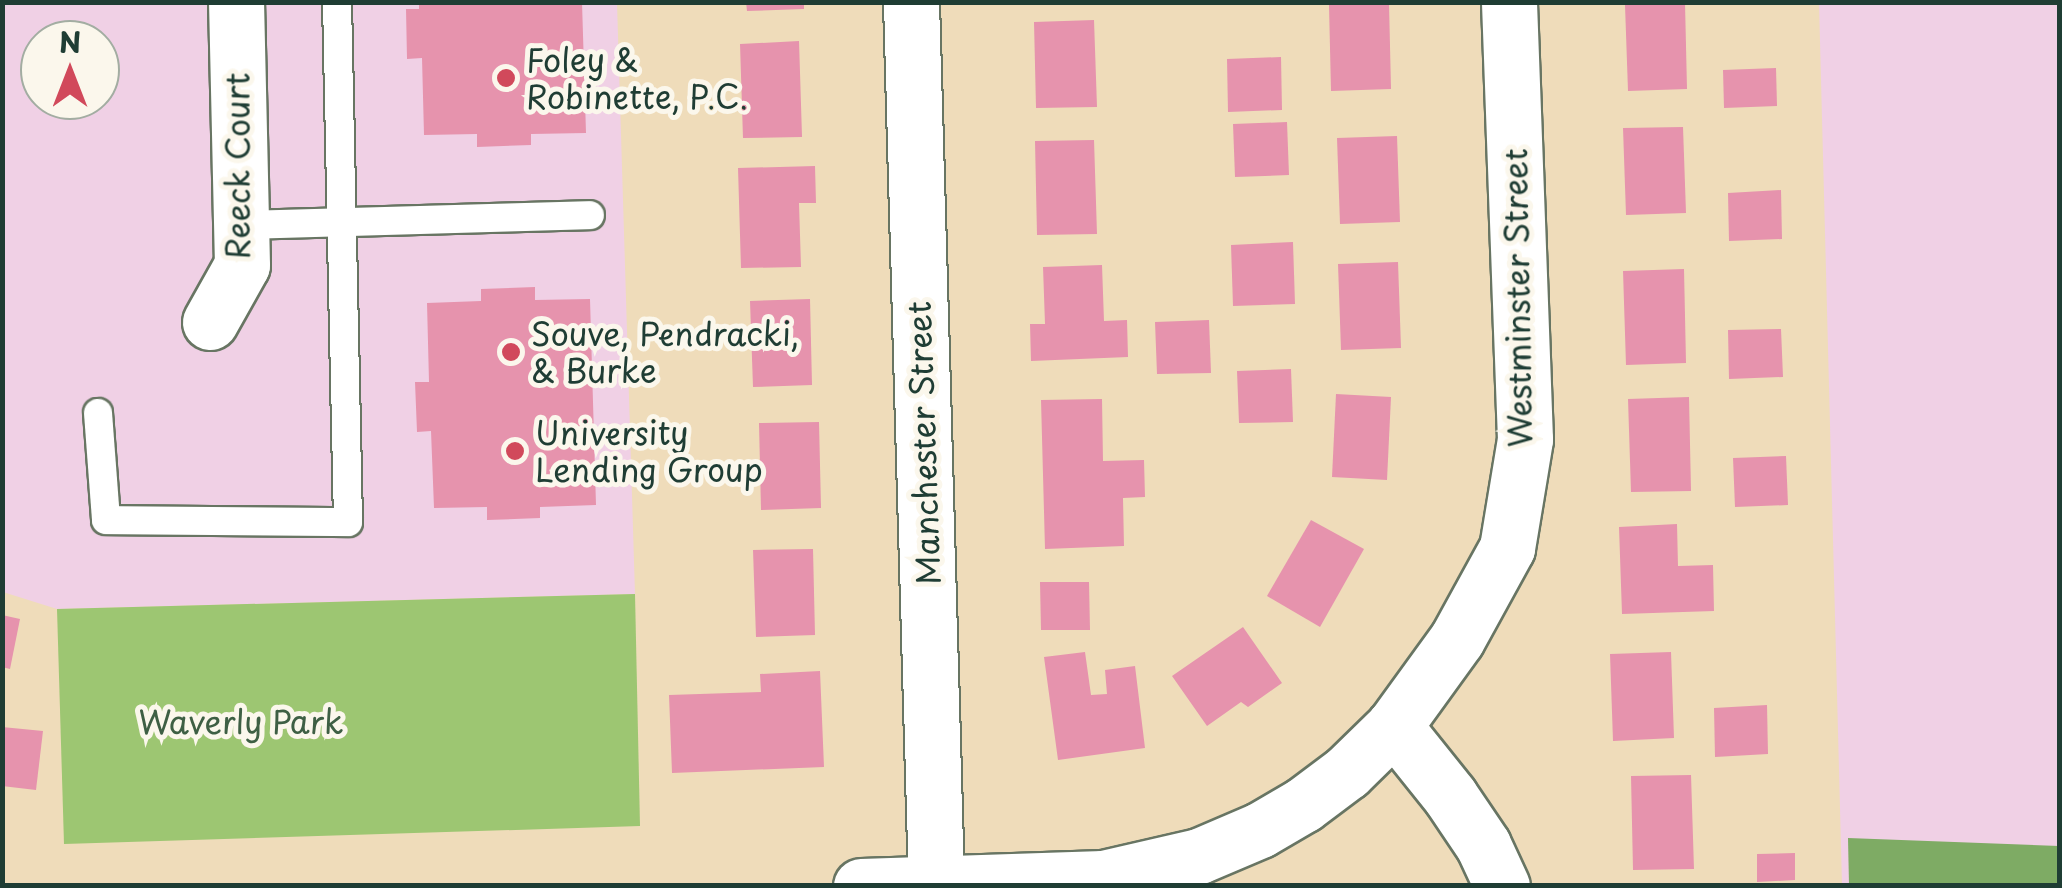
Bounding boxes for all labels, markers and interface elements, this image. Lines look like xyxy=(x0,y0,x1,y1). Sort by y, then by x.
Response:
north arrow xyxy=(20,20,120,120)
text: N xyxy=(59,20,81,63)
place label: Foley & Robinette, P.C. xyxy=(526,41,749,116)
marker: Foley & Robinette, P.C. xyxy=(495,67,517,89)
street label: Reeck Court xyxy=(218,72,256,260)
street label: Westminster Street xyxy=(1495,148,1539,448)
street label: Manchester Street xyxy=(899,300,947,586)
place label: Souve, Pendracki, & Burke xyxy=(531,315,801,390)
marker: Souve, Pendracki, & Burke xyxy=(500,341,522,363)
place label: University Lending Group xyxy=(535,414,763,489)
marker: University Lending Group xyxy=(504,440,526,462)
park label: Waverly Park xyxy=(137,702,345,740)

